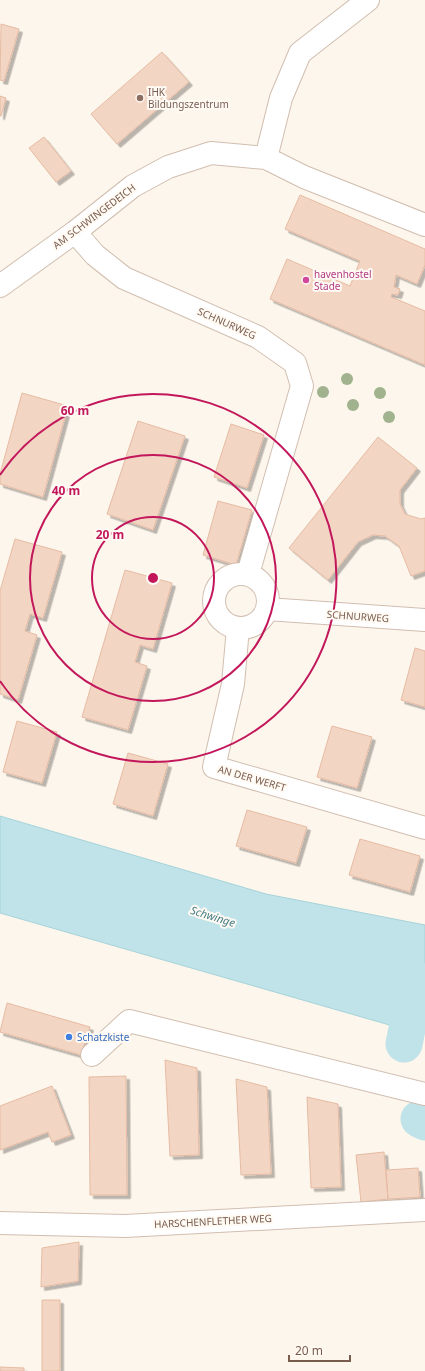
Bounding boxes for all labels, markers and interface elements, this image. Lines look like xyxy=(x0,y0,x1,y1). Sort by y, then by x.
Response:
place label: IHK Bildungszentrum xyxy=(148,85,229,111)
marker: IHK Bildungszentrum xyxy=(135,93,145,103)
street label: AM SCHWINGEDEICH xyxy=(50,180,138,252)
place label: havenhostel Stade xyxy=(314,267,372,293)
marker: havenhostel Stade xyxy=(301,275,311,285)
street label: SCHNURWEG xyxy=(196,304,258,342)
text: 60 m xyxy=(61,402,89,419)
text: 40 m xyxy=(52,482,80,499)
text: 20 m xyxy=(96,526,124,543)
centre of rings xyxy=(146,571,160,585)
street label: SCHNURWEG xyxy=(326,607,390,625)
street label: AN DER WERFT xyxy=(216,762,288,795)
water label: Schwinge xyxy=(189,902,238,930)
place label: Schatzkiste xyxy=(77,1030,130,1044)
marker: Schatzkiste xyxy=(64,1032,74,1042)
street label: HARSCHENFLETHER WEG xyxy=(154,1211,272,1231)
scale bar xyxy=(289,1337,350,1363)
text: 20 m xyxy=(295,1342,323,1359)

